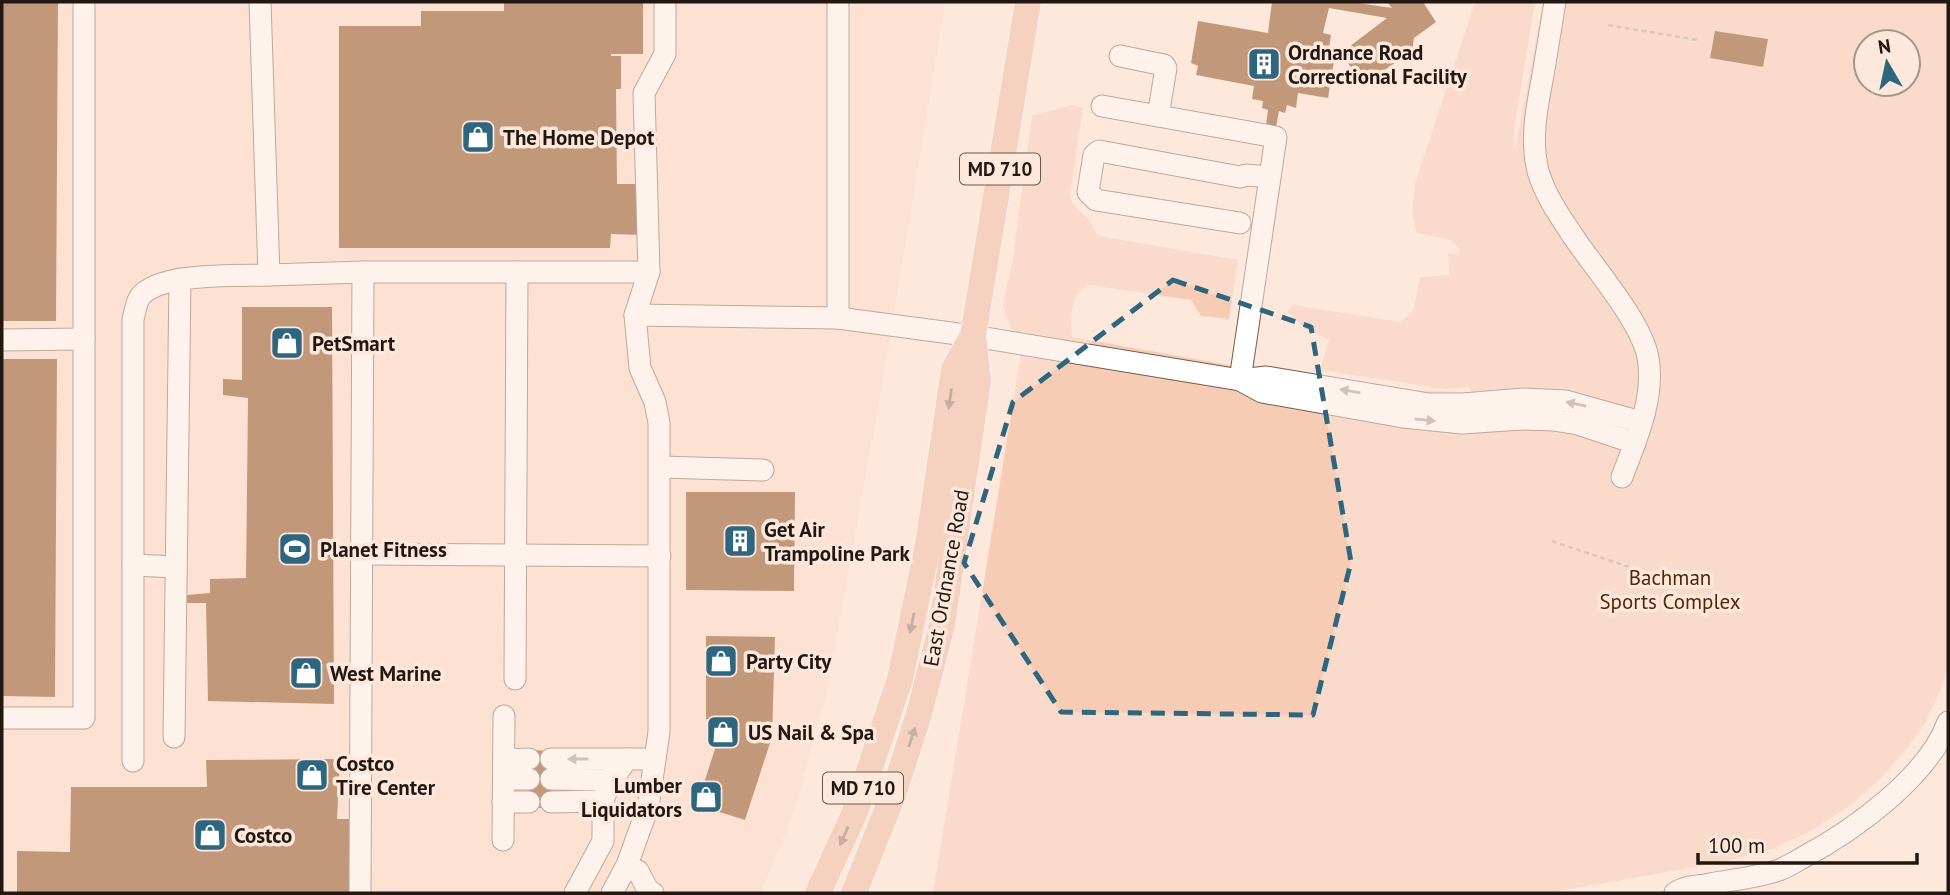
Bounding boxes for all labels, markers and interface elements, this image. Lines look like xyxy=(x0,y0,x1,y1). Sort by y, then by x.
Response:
north arrow xyxy=(1852,28,1922,98)
text: N xyxy=(1876,33,1892,59)
place label: Ordnance Road Correctional Facility xyxy=(1288,39,1468,90)
building icon: Ordnance Road Correctional Facility xyxy=(1245,45,1283,83)
shop icon: The Home Depot xyxy=(459,118,497,156)
place label: The Home Depot xyxy=(503,124,655,151)
road number: MD 710 xyxy=(960,154,1040,184)
shop icon: PetSmart xyxy=(268,324,306,362)
place label: PetSmart xyxy=(312,330,396,357)
one-way arrow xyxy=(1339,385,1361,396)
one-way arrow xyxy=(944,388,955,410)
one-way arrow xyxy=(1565,398,1587,409)
one-way arrow xyxy=(1414,415,1436,426)
street label: East Ordnance Road xyxy=(917,487,975,669)
place label: Get Air Trampoline Park xyxy=(764,516,910,567)
building icon: Get Air Trampoline Park xyxy=(721,522,759,560)
sports icon: Planet Fitness xyxy=(276,530,314,568)
place label: Planet Fitness xyxy=(320,536,447,563)
park label: Bachman Sports Complex xyxy=(1599,564,1741,615)
one-way arrow xyxy=(906,612,917,634)
shop icon: Party City xyxy=(702,642,740,680)
place label: Party City xyxy=(746,648,832,675)
shop icon: West Marine xyxy=(287,654,325,692)
place label: West Marine xyxy=(330,660,442,687)
shop icon: US Nail & Spa xyxy=(704,713,742,751)
place label: US Nail & Spa xyxy=(748,719,874,746)
one-way arrow xyxy=(907,727,917,748)
place label: Costco Tire Center xyxy=(336,750,436,801)
one-way arrow xyxy=(567,753,589,765)
shop icon: Costco Tire Center xyxy=(293,756,331,794)
place label: Lumber Liquidators xyxy=(581,772,683,823)
road number: MD 710 xyxy=(823,772,903,804)
shop icon: Lumber Liquidators xyxy=(687,778,725,816)
shop icon: Costco xyxy=(191,816,229,854)
place label: Costco xyxy=(234,822,292,849)
scale bar xyxy=(1698,822,1917,866)
one-way arrow xyxy=(838,826,850,846)
text: 100 m xyxy=(1708,832,1765,859)

